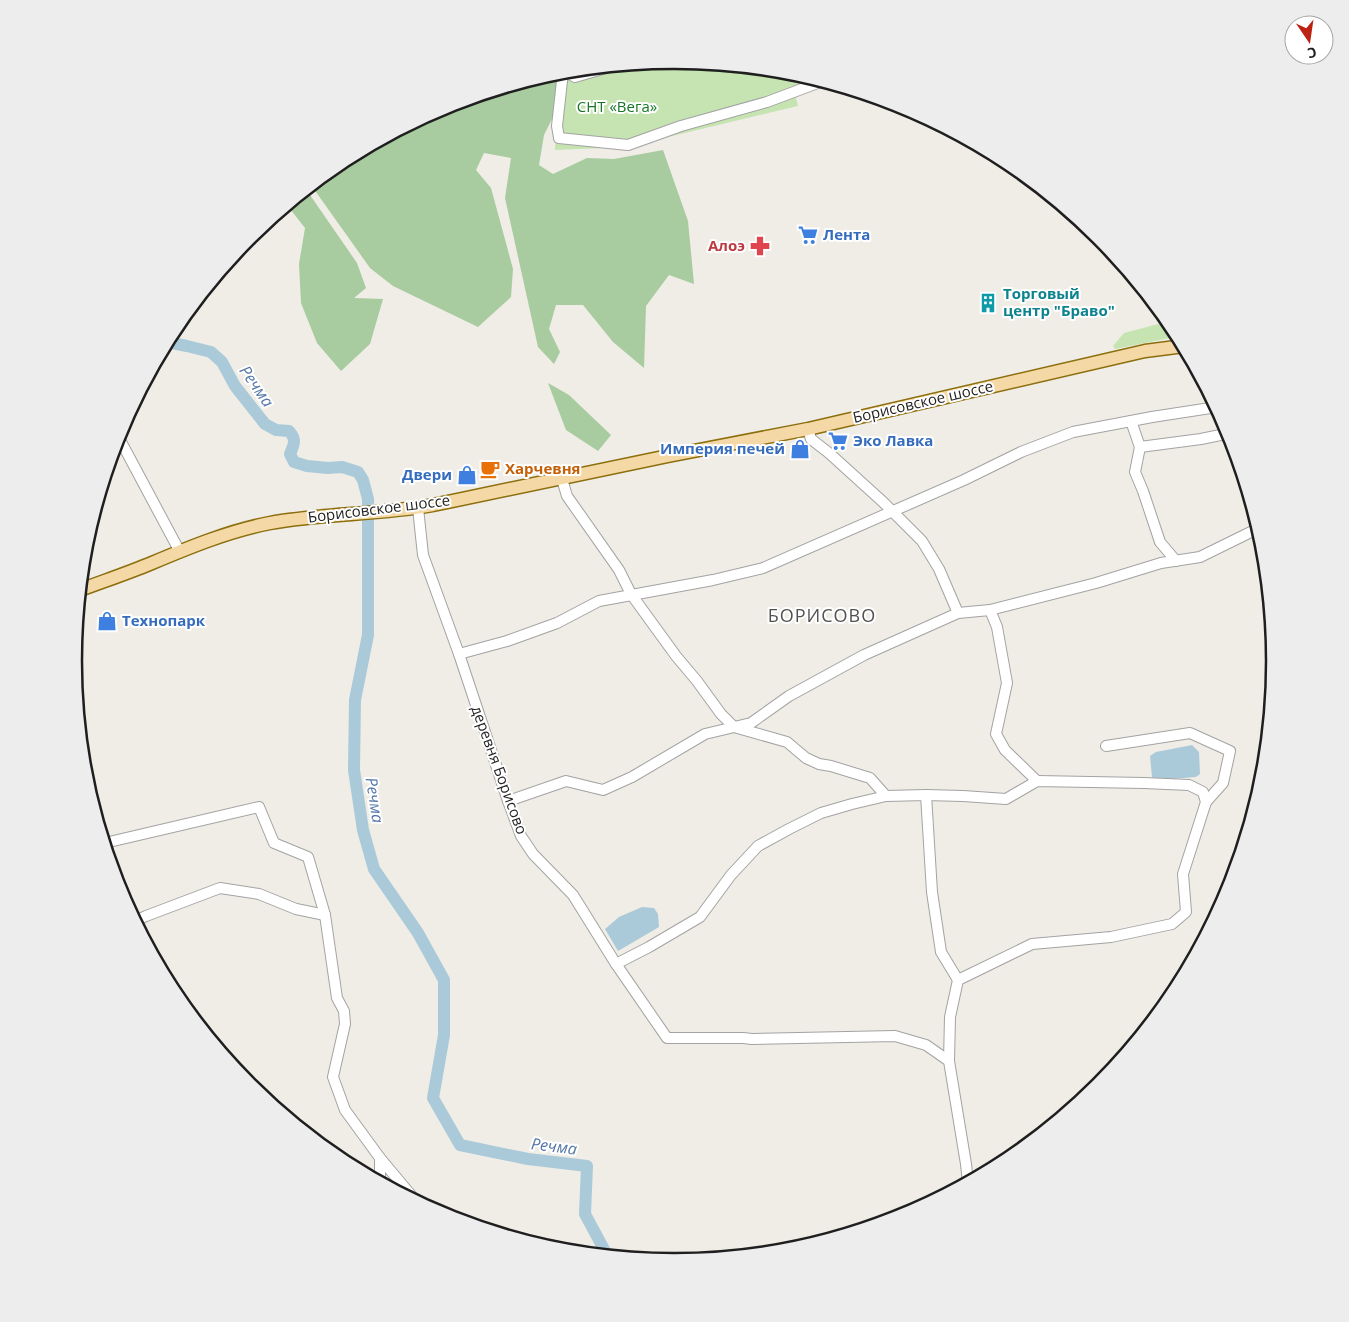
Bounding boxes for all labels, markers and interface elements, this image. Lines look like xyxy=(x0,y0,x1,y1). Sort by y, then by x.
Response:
north arrow xyxy=(1284,15,1334,65)
text: С xyxy=(1305,43,1319,63)
park label: СНТ «Вега» xyxy=(577,96,657,116)
supermarket icon: Лента xyxy=(797,224,819,246)
place label: Лента xyxy=(823,224,870,244)
place label: Алоэ xyxy=(708,235,745,255)
pharmacy icon: Алоэ xyxy=(749,235,771,257)
place label: Торговый центр "Браво" xyxy=(1003,283,1115,320)
building icon: Торговый центр "Браво" xyxy=(977,292,999,314)
water label: Речма xyxy=(235,361,279,411)
street label: Борисовское шоссе xyxy=(851,375,995,427)
supermarket icon: Эко Лавка xyxy=(827,430,849,452)
place label: Эко Лавка xyxy=(853,430,933,450)
place label: Империя печей xyxy=(660,438,785,458)
shop icon: Империя печей xyxy=(789,438,811,460)
cafe icon: Харчевня xyxy=(479,458,501,480)
place label: Харчевня xyxy=(505,458,581,478)
place label: Двери xyxy=(402,464,452,484)
shop icon: Двери xyxy=(456,464,478,486)
street label: Борисовское шоссе xyxy=(307,489,451,527)
district label: БОРИСОВО xyxy=(768,603,876,627)
shop icon: Технопарк xyxy=(96,610,118,632)
place label: Технопарк xyxy=(122,610,206,630)
street label: деревня Борисово xyxy=(467,702,533,837)
water label: Речма xyxy=(361,776,389,824)
water label: Речма xyxy=(530,1132,578,1160)

